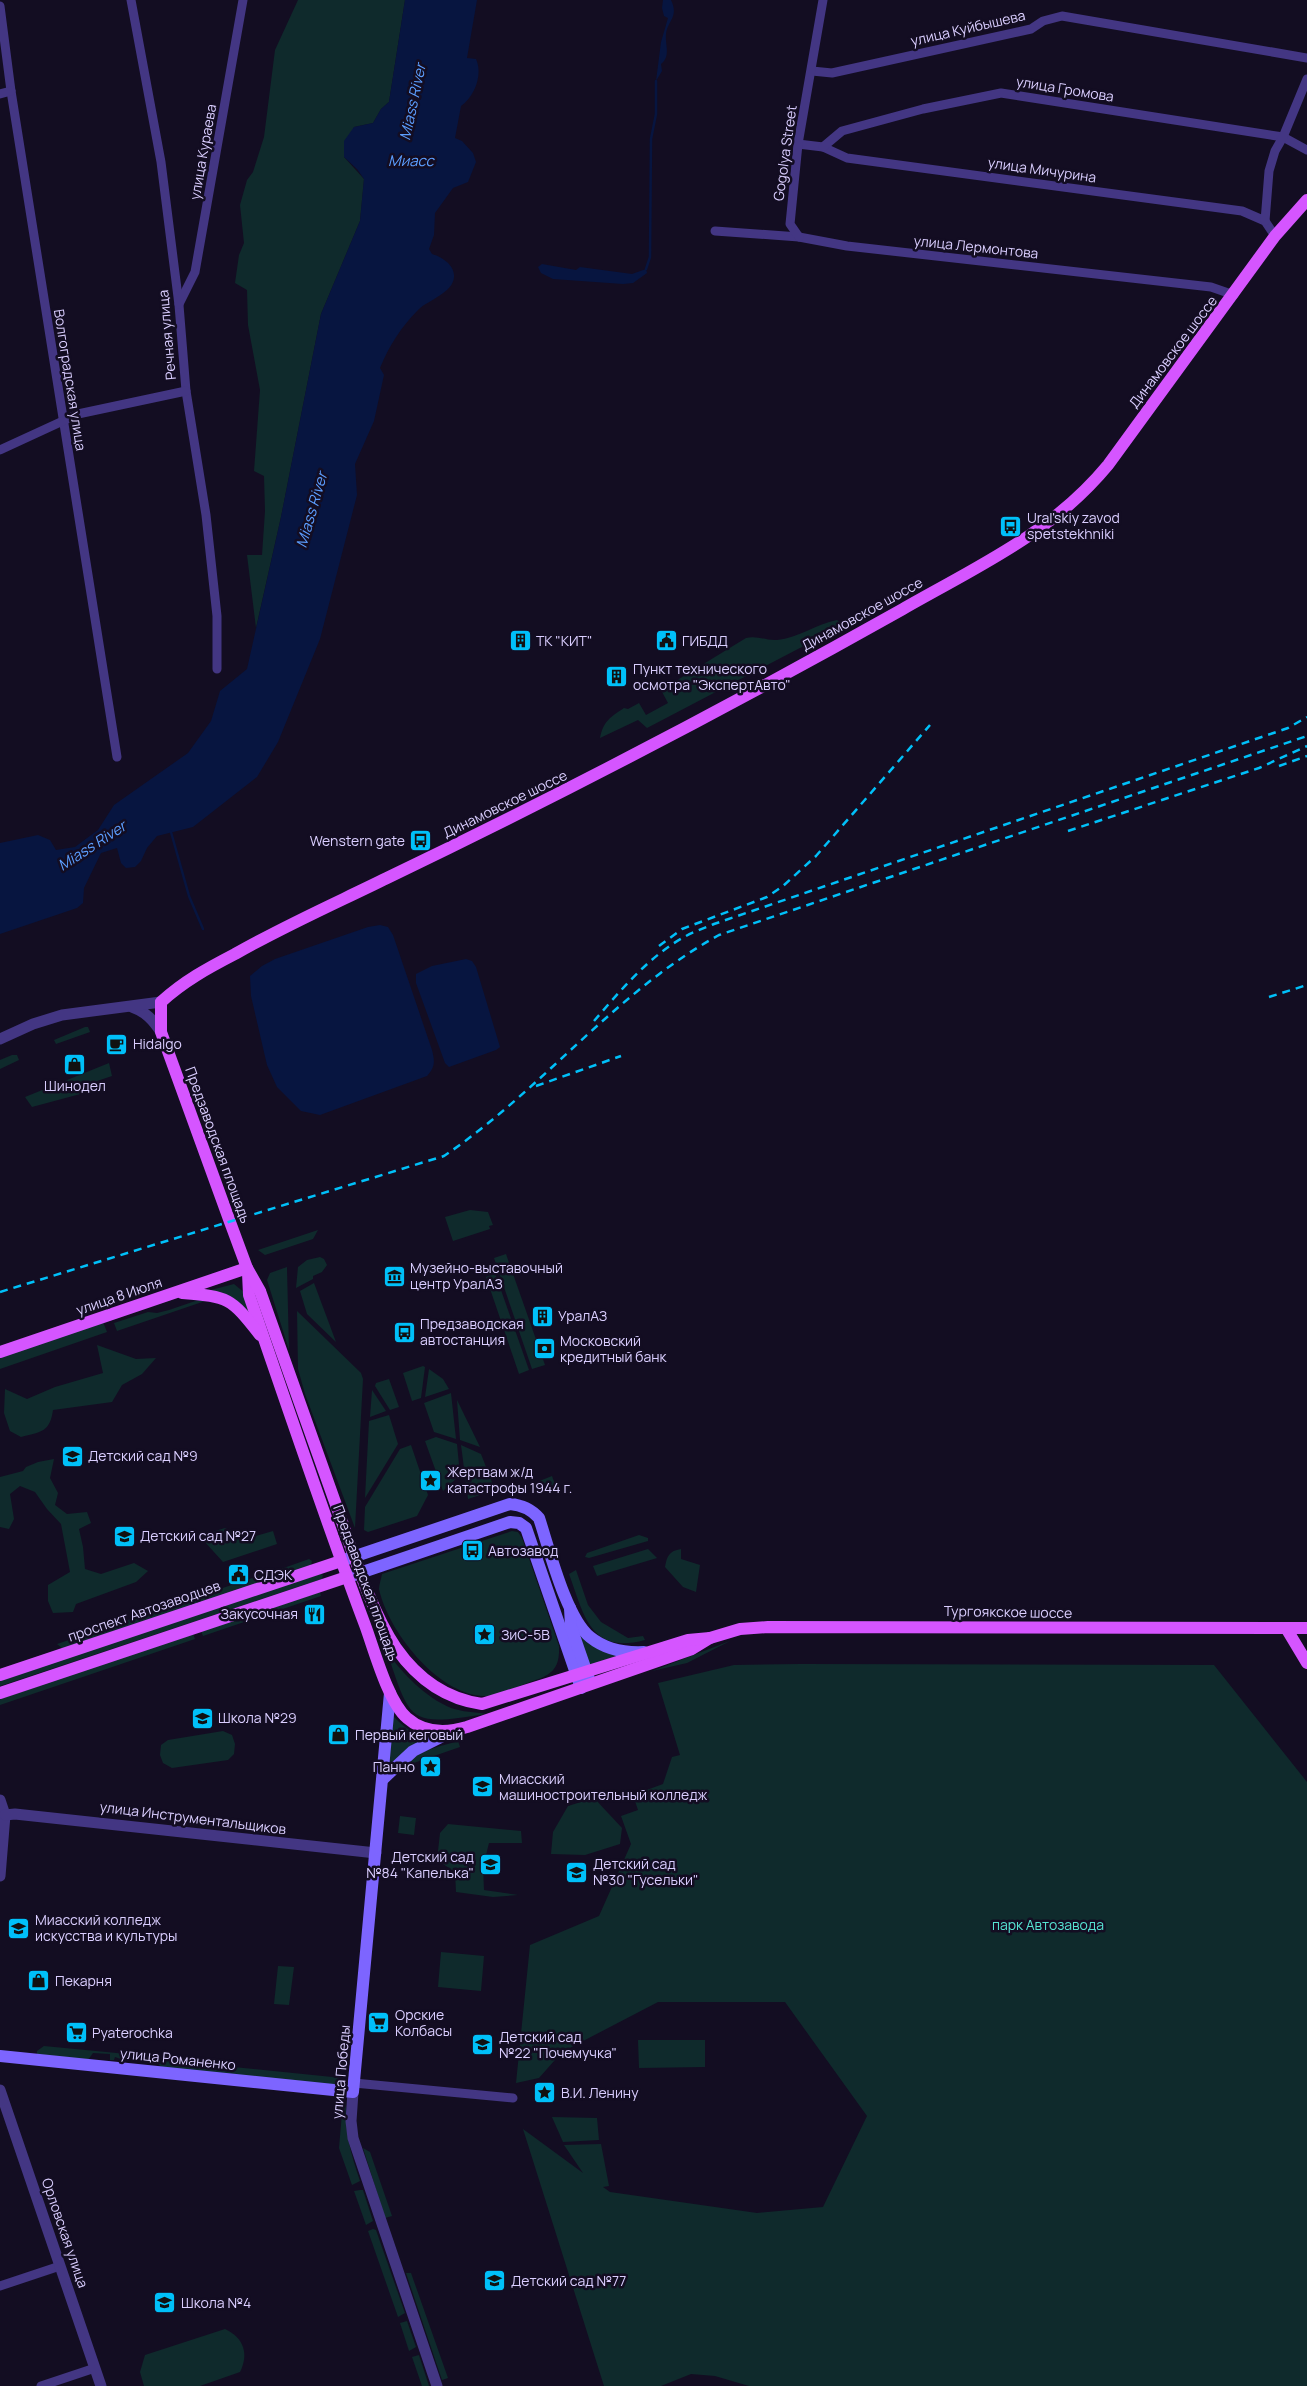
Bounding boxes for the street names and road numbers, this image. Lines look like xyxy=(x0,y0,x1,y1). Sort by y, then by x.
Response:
street label: улица Куйбышева xyxy=(909,5,1027,50)
street label: улица Громова xyxy=(1015,71,1115,106)
street label: улица Кураева xyxy=(185,103,220,201)
street label: Gogolya Street xyxy=(768,103,801,202)
street label: улица Мичурина xyxy=(987,152,1098,187)
street label: улица Лермонтова xyxy=(913,231,1039,263)
street label: Речная улица xyxy=(153,289,180,381)
street label: Динамовское шоссе xyxy=(1124,292,1221,412)
street label: Волгоградская улица xyxy=(50,308,91,452)
street label: Динамовское шоссе xyxy=(798,572,926,655)
street label: Динамовское шоссе xyxy=(439,765,570,842)
street label: Предзаводская площадь xyxy=(181,1064,256,1226)
street label: улица 8 Июля xyxy=(73,1272,164,1319)
street label: Предзаводская площадь xyxy=(329,1502,404,1664)
street label: проспект Автозаводцев xyxy=(65,1575,223,1646)
street label: Тургоякское шоссе xyxy=(944,1601,1072,1622)
street label: улица Инструментальщиков xyxy=(99,1797,288,1838)
street label: улица Победы xyxy=(327,2024,354,2120)
street label: улица Романенко xyxy=(119,2043,237,2074)
street label: Орловская улица xyxy=(38,2175,93,2290)

